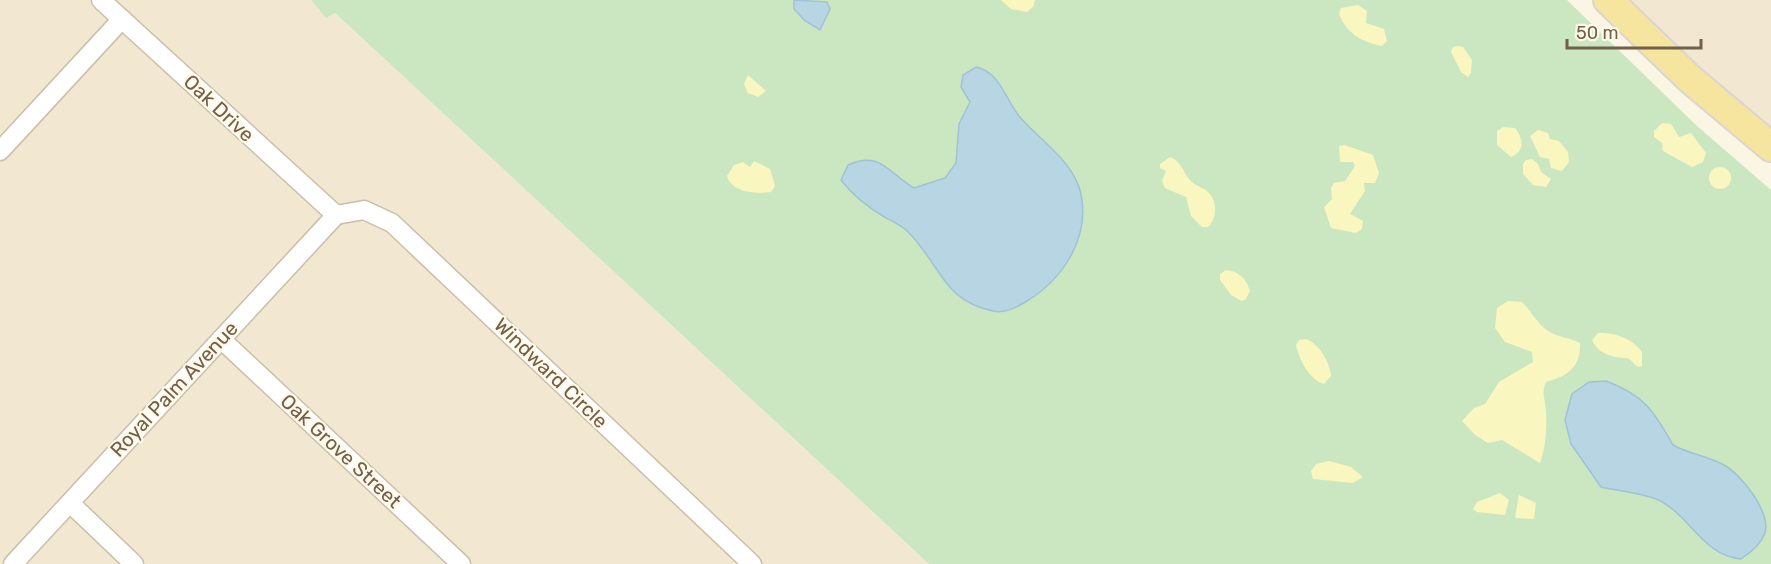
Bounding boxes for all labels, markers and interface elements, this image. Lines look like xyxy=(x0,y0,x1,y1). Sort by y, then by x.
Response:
scale bar xyxy=(1567,12,1700,50)
text: 50 m xyxy=(1576,22,1619,44)
street label: Oak Drive xyxy=(179,69,259,147)
street label: Windward Circle xyxy=(489,313,613,433)
street label: Royal Palm Avenue xyxy=(105,316,243,462)
street label: Oak Grove Street xyxy=(276,389,406,513)

